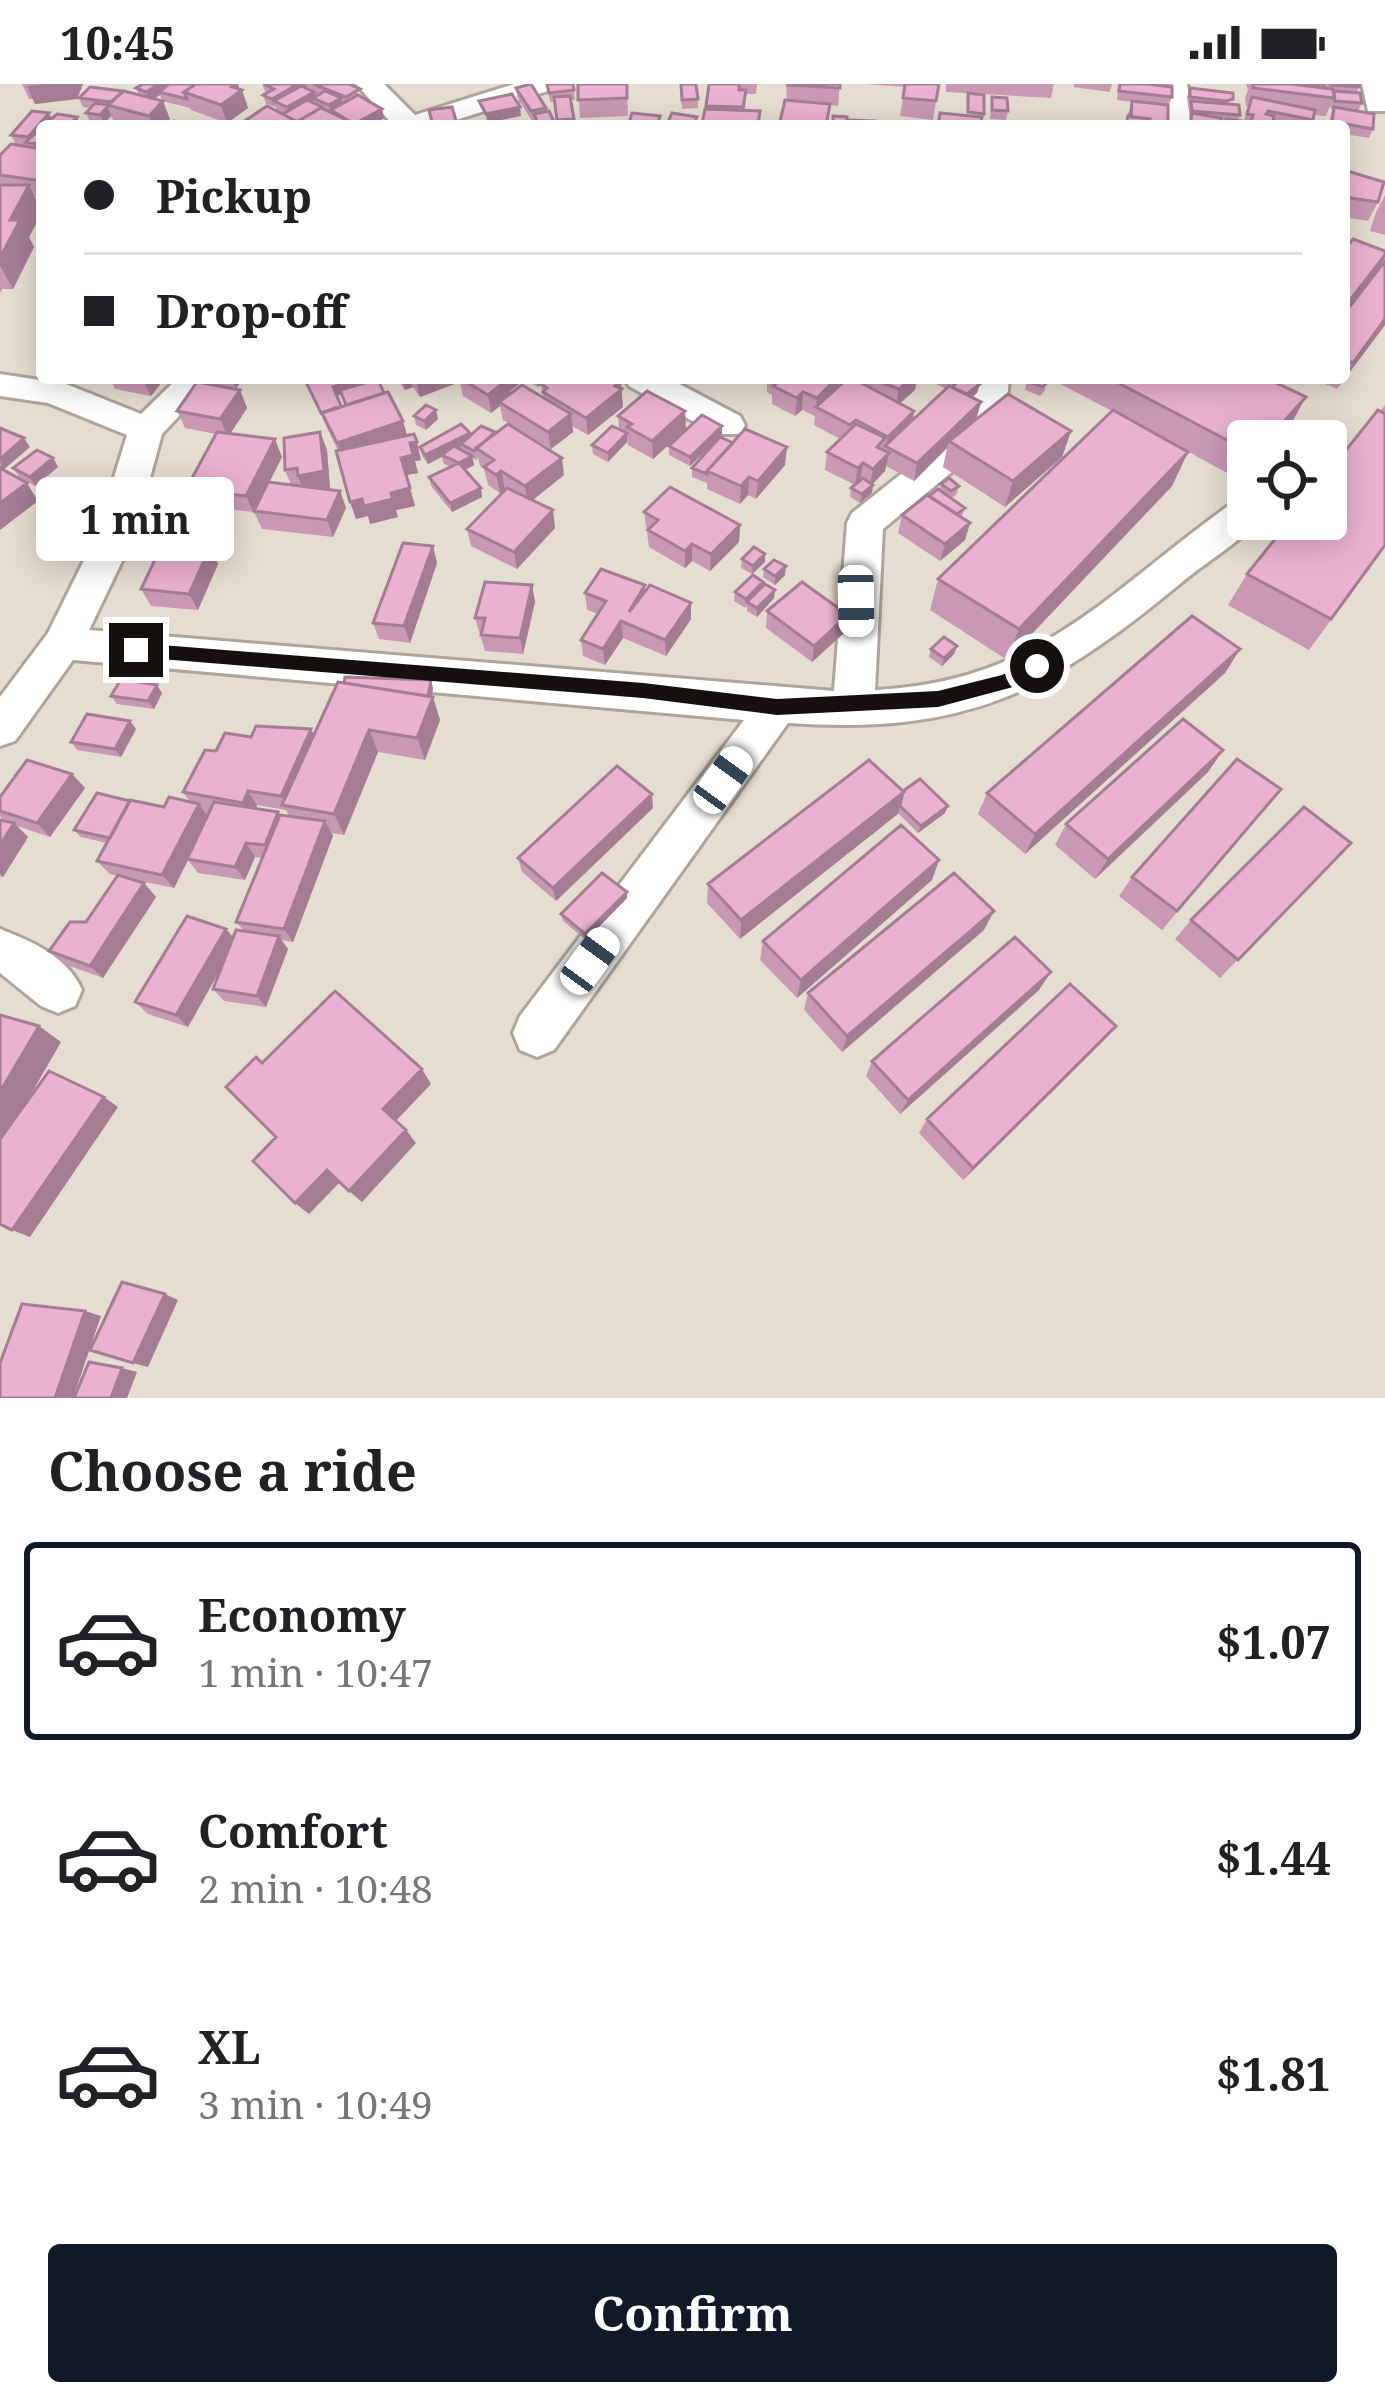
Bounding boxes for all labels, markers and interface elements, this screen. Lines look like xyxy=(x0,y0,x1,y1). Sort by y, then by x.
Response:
text: 10:45 xyxy=(60,12,175,73)
text: Pickup xyxy=(156,165,312,226)
text: Drop-off xyxy=(156,280,347,341)
map controls xyxy=(1227,420,1347,540)
button: locate xyxy=(1227,420,1347,540)
callout: 1 min xyxy=(37,476,235,560)
text: 1 min xyxy=(80,492,190,545)
car xyxy=(837,565,875,637)
route end xyxy=(109,623,163,677)
route start xyxy=(1010,639,1064,693)
car xyxy=(687,740,759,820)
car xyxy=(554,921,626,1001)
text: Choose a ride xyxy=(48,1433,417,1507)
text: Economy xyxy=(198,1584,406,1645)
icon: car xyxy=(54,1587,162,1695)
text: $1.07 xyxy=(1216,1611,1331,1672)
text: 1 min · 10:47 xyxy=(198,1645,433,1698)
text: Comfort xyxy=(198,1800,388,1861)
icon: car xyxy=(54,1803,162,1911)
text: $1.44 xyxy=(1216,1827,1331,1888)
text: 2 min · 10:48 xyxy=(198,1861,433,1914)
text: XL xyxy=(198,2016,260,2077)
icon: car xyxy=(54,2019,162,2127)
text: $1.81 xyxy=(1216,2043,1331,2104)
text: 3 min · 10:49 xyxy=(198,2077,433,2130)
button: Confirm xyxy=(48,2244,1337,2382)

